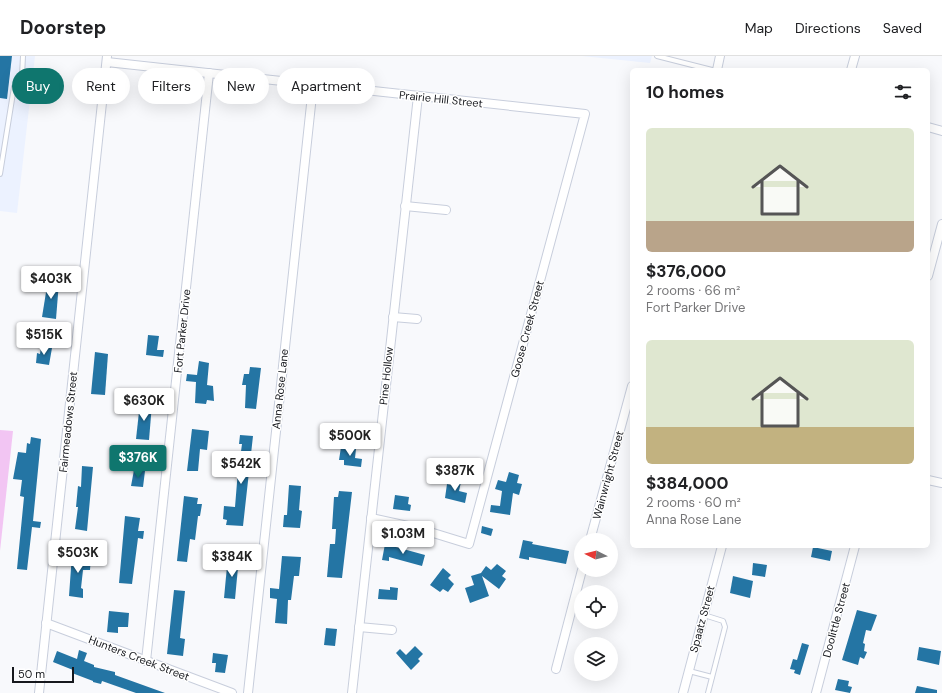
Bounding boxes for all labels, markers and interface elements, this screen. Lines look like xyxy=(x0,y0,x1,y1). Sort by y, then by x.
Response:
text: Doorstep xyxy=(20,15,106,40)
text: Map xyxy=(745,19,773,37)
text: Directions xyxy=(795,19,861,37)
text: Saved xyxy=(883,19,922,37)
chip: Buy xyxy=(12,68,64,104)
chip: Rent xyxy=(72,68,130,104)
chip: Filters xyxy=(138,68,205,104)
chip: New xyxy=(213,68,269,104)
chip: Apartment xyxy=(277,68,375,104)
text: 10 homes xyxy=(646,81,724,103)
icon: filters xyxy=(892,81,914,103)
street label: Prairie Hill Street xyxy=(398,88,484,110)
icon: home xyxy=(744,154,816,226)
text: $376,000 xyxy=(646,260,726,282)
pin: $403K xyxy=(23,266,79,300)
text: $403K xyxy=(30,270,72,287)
street label: Goose Creek Street xyxy=(507,279,547,379)
text: 2 rooms · 66 m² xyxy=(646,282,740,299)
street label: Fort Parker Drive xyxy=(171,288,193,374)
text: Fort Parker Drive xyxy=(646,299,745,316)
pin: $515K xyxy=(16,322,72,356)
text: $515K xyxy=(25,326,63,343)
street label: Pine Hollow xyxy=(376,346,396,406)
street label: Anna Rose Lane xyxy=(269,348,291,430)
icon: home xyxy=(744,366,816,438)
street label: Fairmeadows Street xyxy=(56,371,80,473)
pin: $630K xyxy=(116,388,172,422)
text: $630K xyxy=(123,392,165,409)
pin: $500K xyxy=(322,423,378,457)
text: $500K xyxy=(329,427,371,444)
street label: Wainwright Street xyxy=(589,429,627,521)
pin: $376K xyxy=(110,445,166,479)
text: $376K xyxy=(118,449,158,466)
pin: $542K xyxy=(213,451,269,485)
text: $542K xyxy=(221,455,261,472)
pin: $387K xyxy=(427,458,483,492)
text: $387K xyxy=(435,462,475,479)
text: $384,000 xyxy=(646,472,728,494)
text: 2 rooms · 60 m² xyxy=(646,494,741,511)
text: Anna Rose Lane xyxy=(646,511,741,528)
pin: $1.03M xyxy=(370,521,436,555)
text: $1.03M xyxy=(381,525,425,542)
north arrow xyxy=(574,533,618,577)
map controls xyxy=(574,533,618,681)
pin: $503K xyxy=(50,540,106,574)
text: $503K xyxy=(57,544,99,561)
pin: $384K xyxy=(204,544,260,578)
text: $384K xyxy=(212,548,252,565)
street label: Doolittle Street xyxy=(819,581,853,659)
street label: Spaatz Street xyxy=(686,584,718,654)
button: locate xyxy=(574,585,618,629)
street label: Hunters Creek Street xyxy=(87,632,191,684)
button: layers xyxy=(574,637,618,681)
scale bar xyxy=(12,665,74,684)
text: 50 m xyxy=(18,667,45,681)

